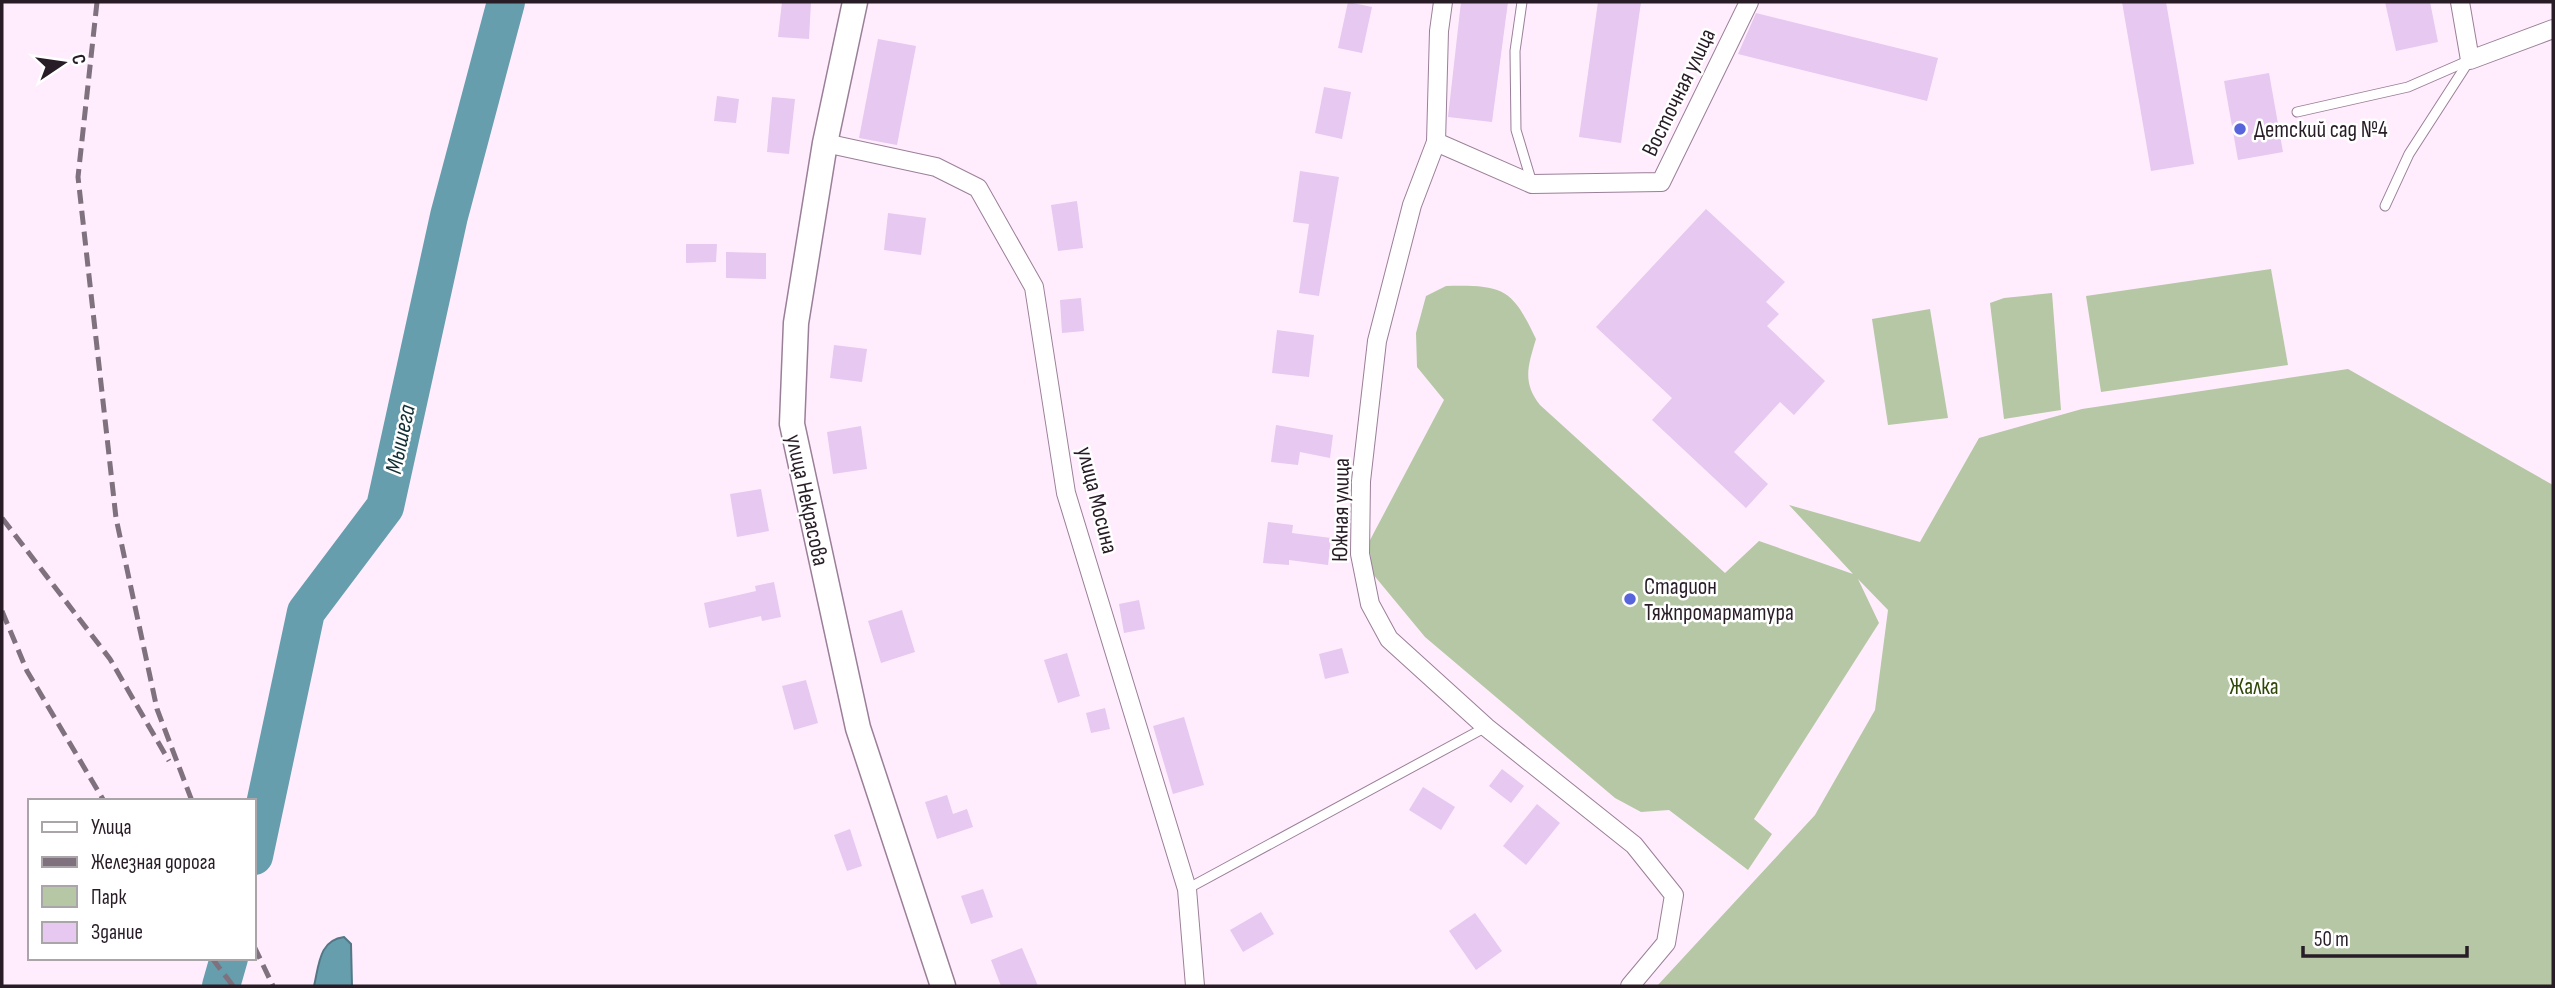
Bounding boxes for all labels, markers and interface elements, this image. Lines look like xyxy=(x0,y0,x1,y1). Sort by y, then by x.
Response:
street label: Восточная улица xyxy=(1636,24,1722,161)
north arrow xyxy=(28,28,98,98)
text: С xyxy=(66,52,90,67)
place label: Детский сад №4 xyxy=(2254,116,2388,144)
marker: Детский сад №4 xyxy=(2232,121,2248,137)
water label: Мышега xyxy=(379,402,422,476)
street label: улица Некрасова xyxy=(779,432,835,568)
street label: улица Мосина xyxy=(1070,444,1124,557)
street label: Южная улица xyxy=(1326,458,1356,562)
place label: Стадион Тяжпромарматура xyxy=(1644,573,1794,627)
marker: Стадион Тяжпромарматура xyxy=(1622,591,1638,607)
park label: Жалка xyxy=(2229,673,2279,701)
legend xyxy=(28,799,256,960)
text: Улица xyxy=(91,815,132,840)
text: Железная дорога xyxy=(91,850,216,875)
text: Парк xyxy=(91,885,126,910)
scale bar xyxy=(2303,914,2468,958)
text: Здание xyxy=(91,920,143,945)
text: 50 m xyxy=(2314,927,2349,952)

